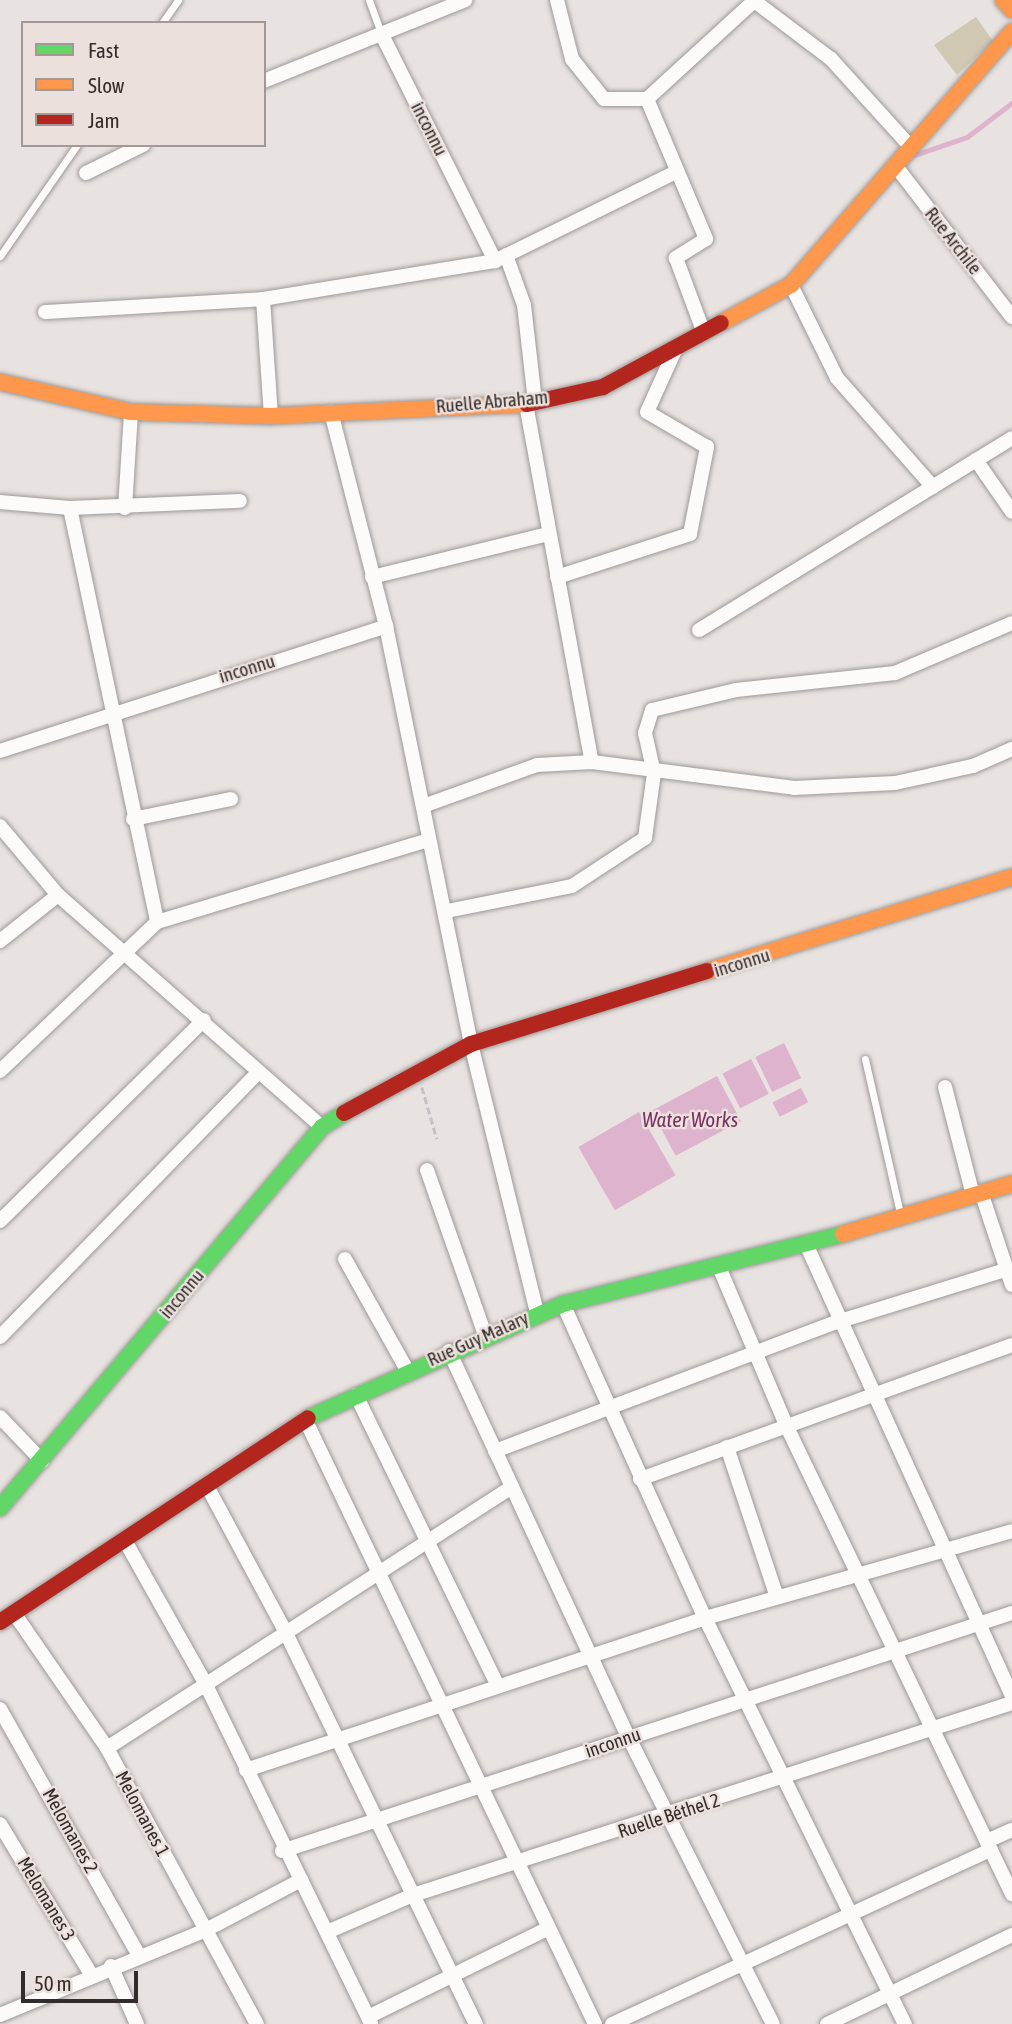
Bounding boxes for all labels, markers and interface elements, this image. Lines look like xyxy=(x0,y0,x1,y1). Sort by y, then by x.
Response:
legend xyxy=(21,21,266,147)
text: Fast xyxy=(88,38,119,62)
text: Slow xyxy=(88,73,124,97)
street label: inconnu xyxy=(406,98,452,160)
text: Jam xyxy=(88,108,120,132)
street label: Rue Archile xyxy=(920,203,986,279)
street label: Ruelle Abraham xyxy=(435,386,549,418)
street label: inconnu xyxy=(216,650,278,688)
street label: inconnu xyxy=(711,944,773,982)
water label: Water Works xyxy=(642,1106,738,1132)
street label: inconnu xyxy=(155,1265,209,1323)
street label: Rue Guy Malary xyxy=(424,1307,532,1371)
street label: inconnu xyxy=(582,1723,644,1763)
street label: Melomanes 1 xyxy=(110,1767,174,1861)
street label: Melomanes 2 xyxy=(37,1784,103,1878)
street label: Ruelle Béthel 2 xyxy=(615,1789,723,1843)
street label: Melomanes 3 xyxy=(12,1853,80,1945)
scale bar xyxy=(24,1958,142,2002)
text: 50 m xyxy=(34,1971,72,1995)

